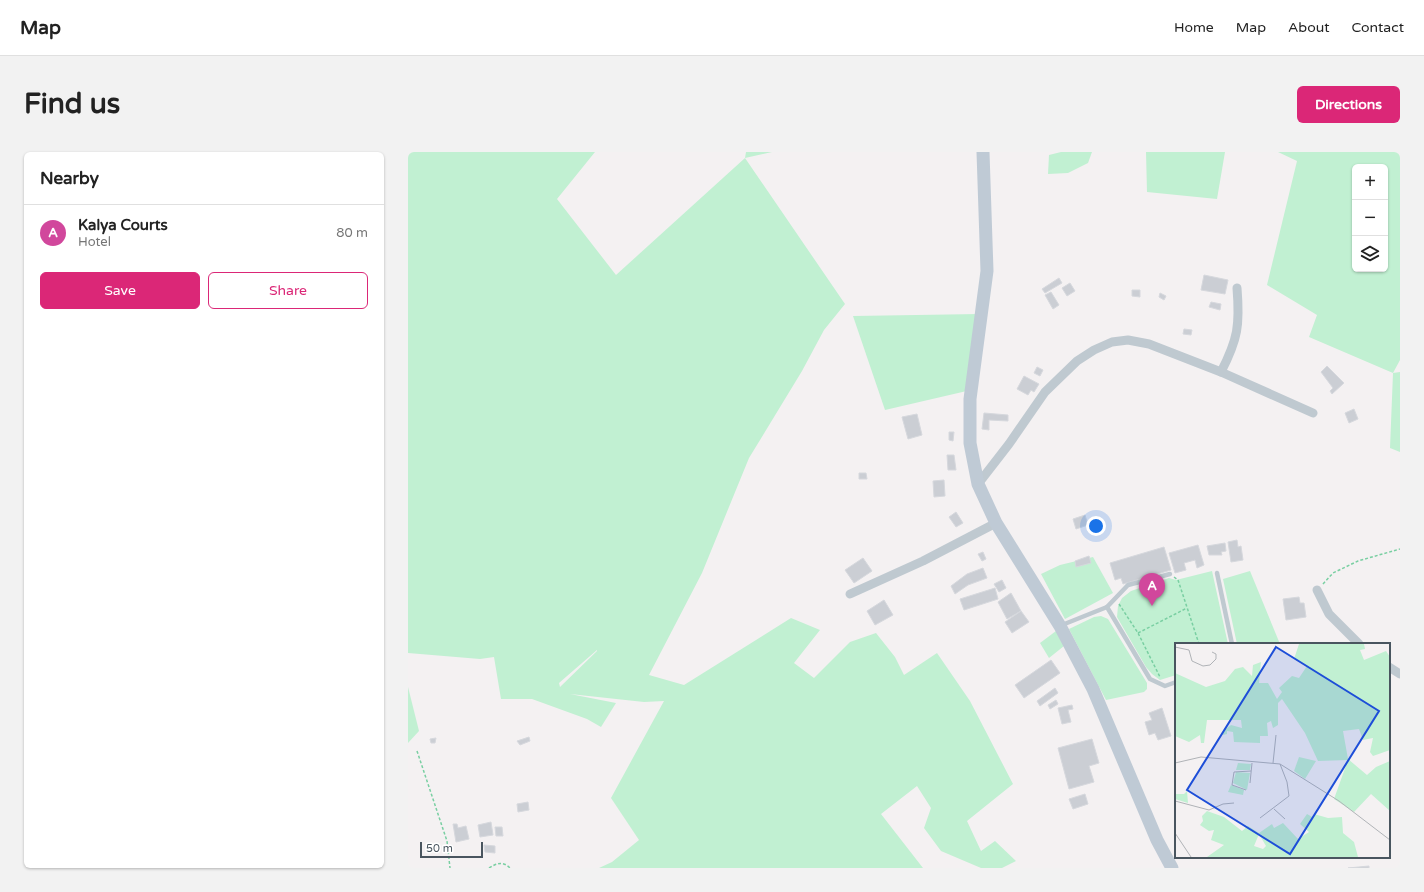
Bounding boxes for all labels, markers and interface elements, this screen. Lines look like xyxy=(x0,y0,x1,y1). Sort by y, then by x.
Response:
text: Map xyxy=(20,17,61,39)
text: Home xyxy=(1174,19,1214,36)
text: Map xyxy=(1236,19,1266,36)
text: About xyxy=(1288,19,1330,36)
text: Contact xyxy=(1352,19,1404,36)
button: Directions xyxy=(1297,86,1400,123)
text: Find us xyxy=(24,87,120,121)
map controls xyxy=(1352,164,1388,272)
button: + xyxy=(1352,164,1388,200)
text: Nearby xyxy=(40,168,99,189)
button: − xyxy=(1352,200,1388,236)
text: Kalya Courts xyxy=(78,216,168,234)
text: A xyxy=(48,225,58,241)
text: 80 m xyxy=(336,225,368,241)
text: Hotel xyxy=(78,234,111,250)
button: layers xyxy=(1352,236,1388,272)
button: Save xyxy=(40,272,200,309)
button: Share xyxy=(208,272,368,309)
your location xyxy=(1086,516,1106,536)
pin: A xyxy=(1139,573,1165,606)
inset map xyxy=(1175,643,1390,858)
scale bar xyxy=(420,840,483,859)
text: 50 m xyxy=(426,842,453,855)

